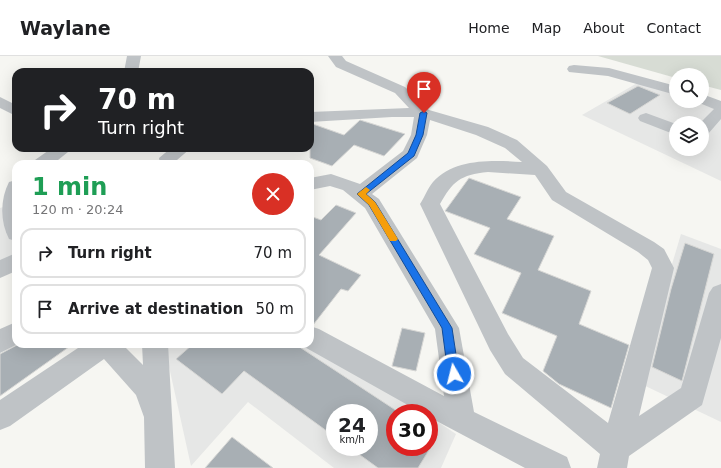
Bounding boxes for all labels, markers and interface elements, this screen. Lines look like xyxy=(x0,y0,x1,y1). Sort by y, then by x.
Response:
text: Waylane xyxy=(20,17,111,39)
text: Home xyxy=(468,20,510,36)
text: Map xyxy=(532,20,561,36)
text: About xyxy=(583,20,625,36)
text: Contact xyxy=(647,20,701,36)
map controls xyxy=(669,68,709,156)
button: search xyxy=(669,68,709,108)
pin xyxy=(407,72,441,113)
icon: arrive xyxy=(413,78,435,100)
text: 70 m xyxy=(98,83,176,116)
icon: right xyxy=(32,84,84,136)
button: layers xyxy=(669,116,709,156)
text: Turn right xyxy=(98,117,184,138)
text: 1 min xyxy=(32,173,107,201)
button: close xyxy=(252,173,294,215)
text: 120 m · 20:24 xyxy=(32,202,123,217)
icon: right xyxy=(34,242,56,264)
text: Turn right xyxy=(68,244,152,262)
text: 70 m xyxy=(254,244,292,262)
icon: arrive xyxy=(34,298,56,320)
text: Arrive at destination xyxy=(68,300,243,318)
text: 50 m xyxy=(255,300,294,318)
position arrow xyxy=(433,353,475,395)
speed limit sign: 30 xyxy=(386,404,438,456)
text: 24 xyxy=(338,413,366,437)
text: km/h xyxy=(339,434,365,445)

